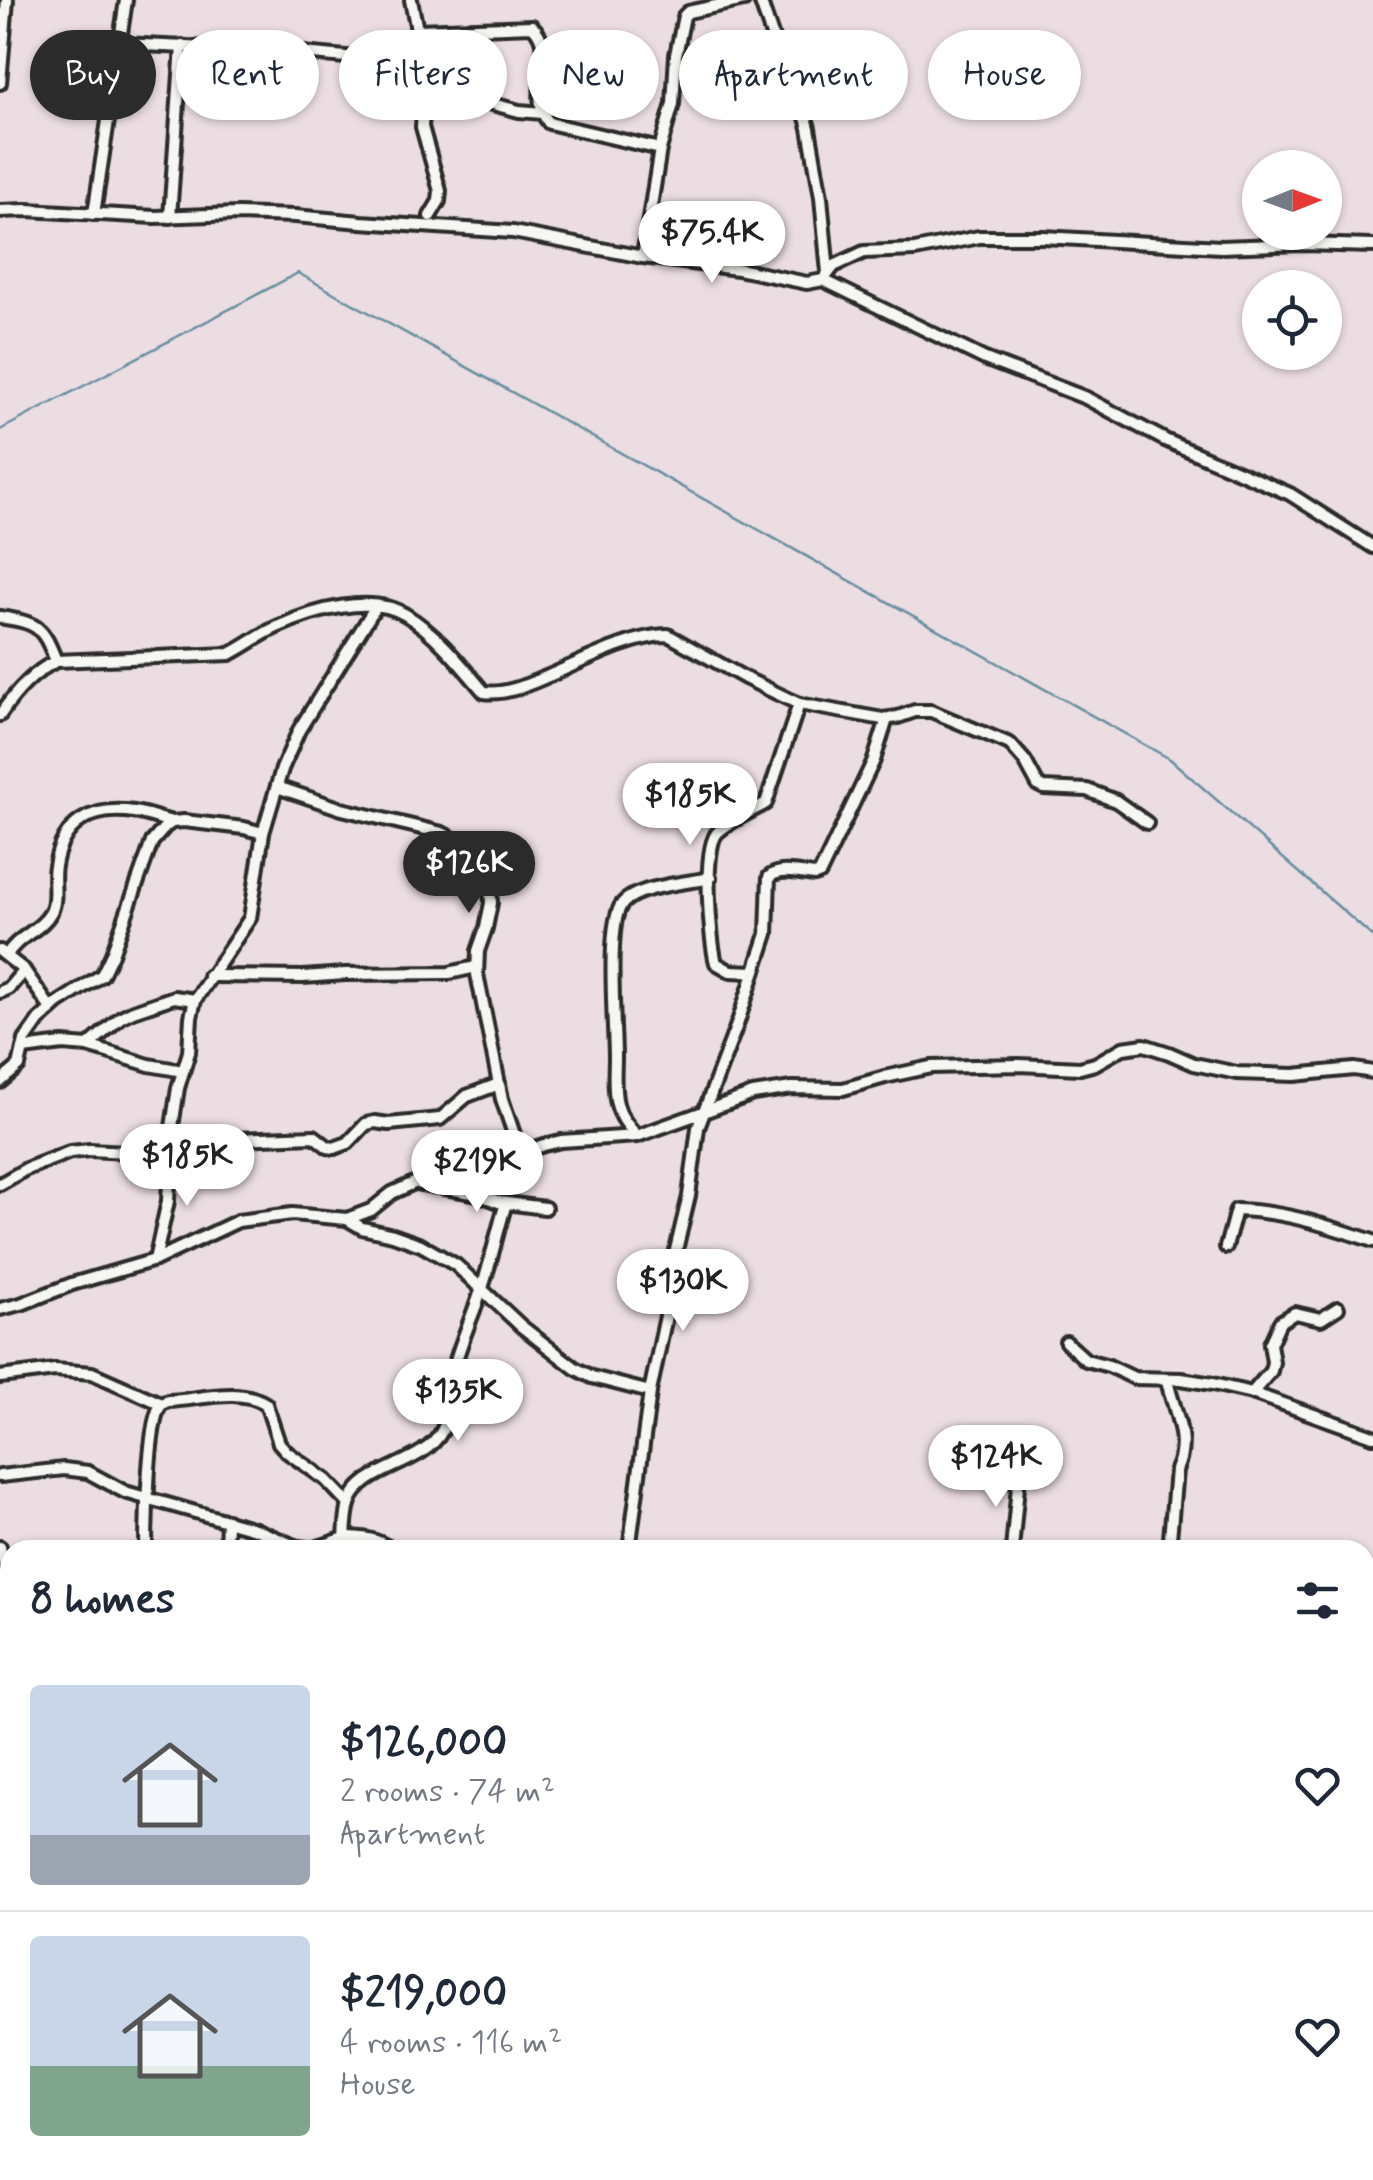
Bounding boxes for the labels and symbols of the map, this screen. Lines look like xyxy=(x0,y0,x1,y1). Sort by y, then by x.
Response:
north arrow xyxy=(1242,150,1342,250)
pin: $75.4K xyxy=(631,201,793,286)
pin: $185K xyxy=(620,763,760,848)
pin: $126K xyxy=(399,831,539,916)
pin: $185K xyxy=(117,1124,257,1209)
pin: $219K xyxy=(407,1130,547,1215)
pin: $130K xyxy=(613,1249,753,1334)
pin: $135K xyxy=(388,1359,528,1444)
pin: $124K xyxy=(926,1425,1066,1510)

